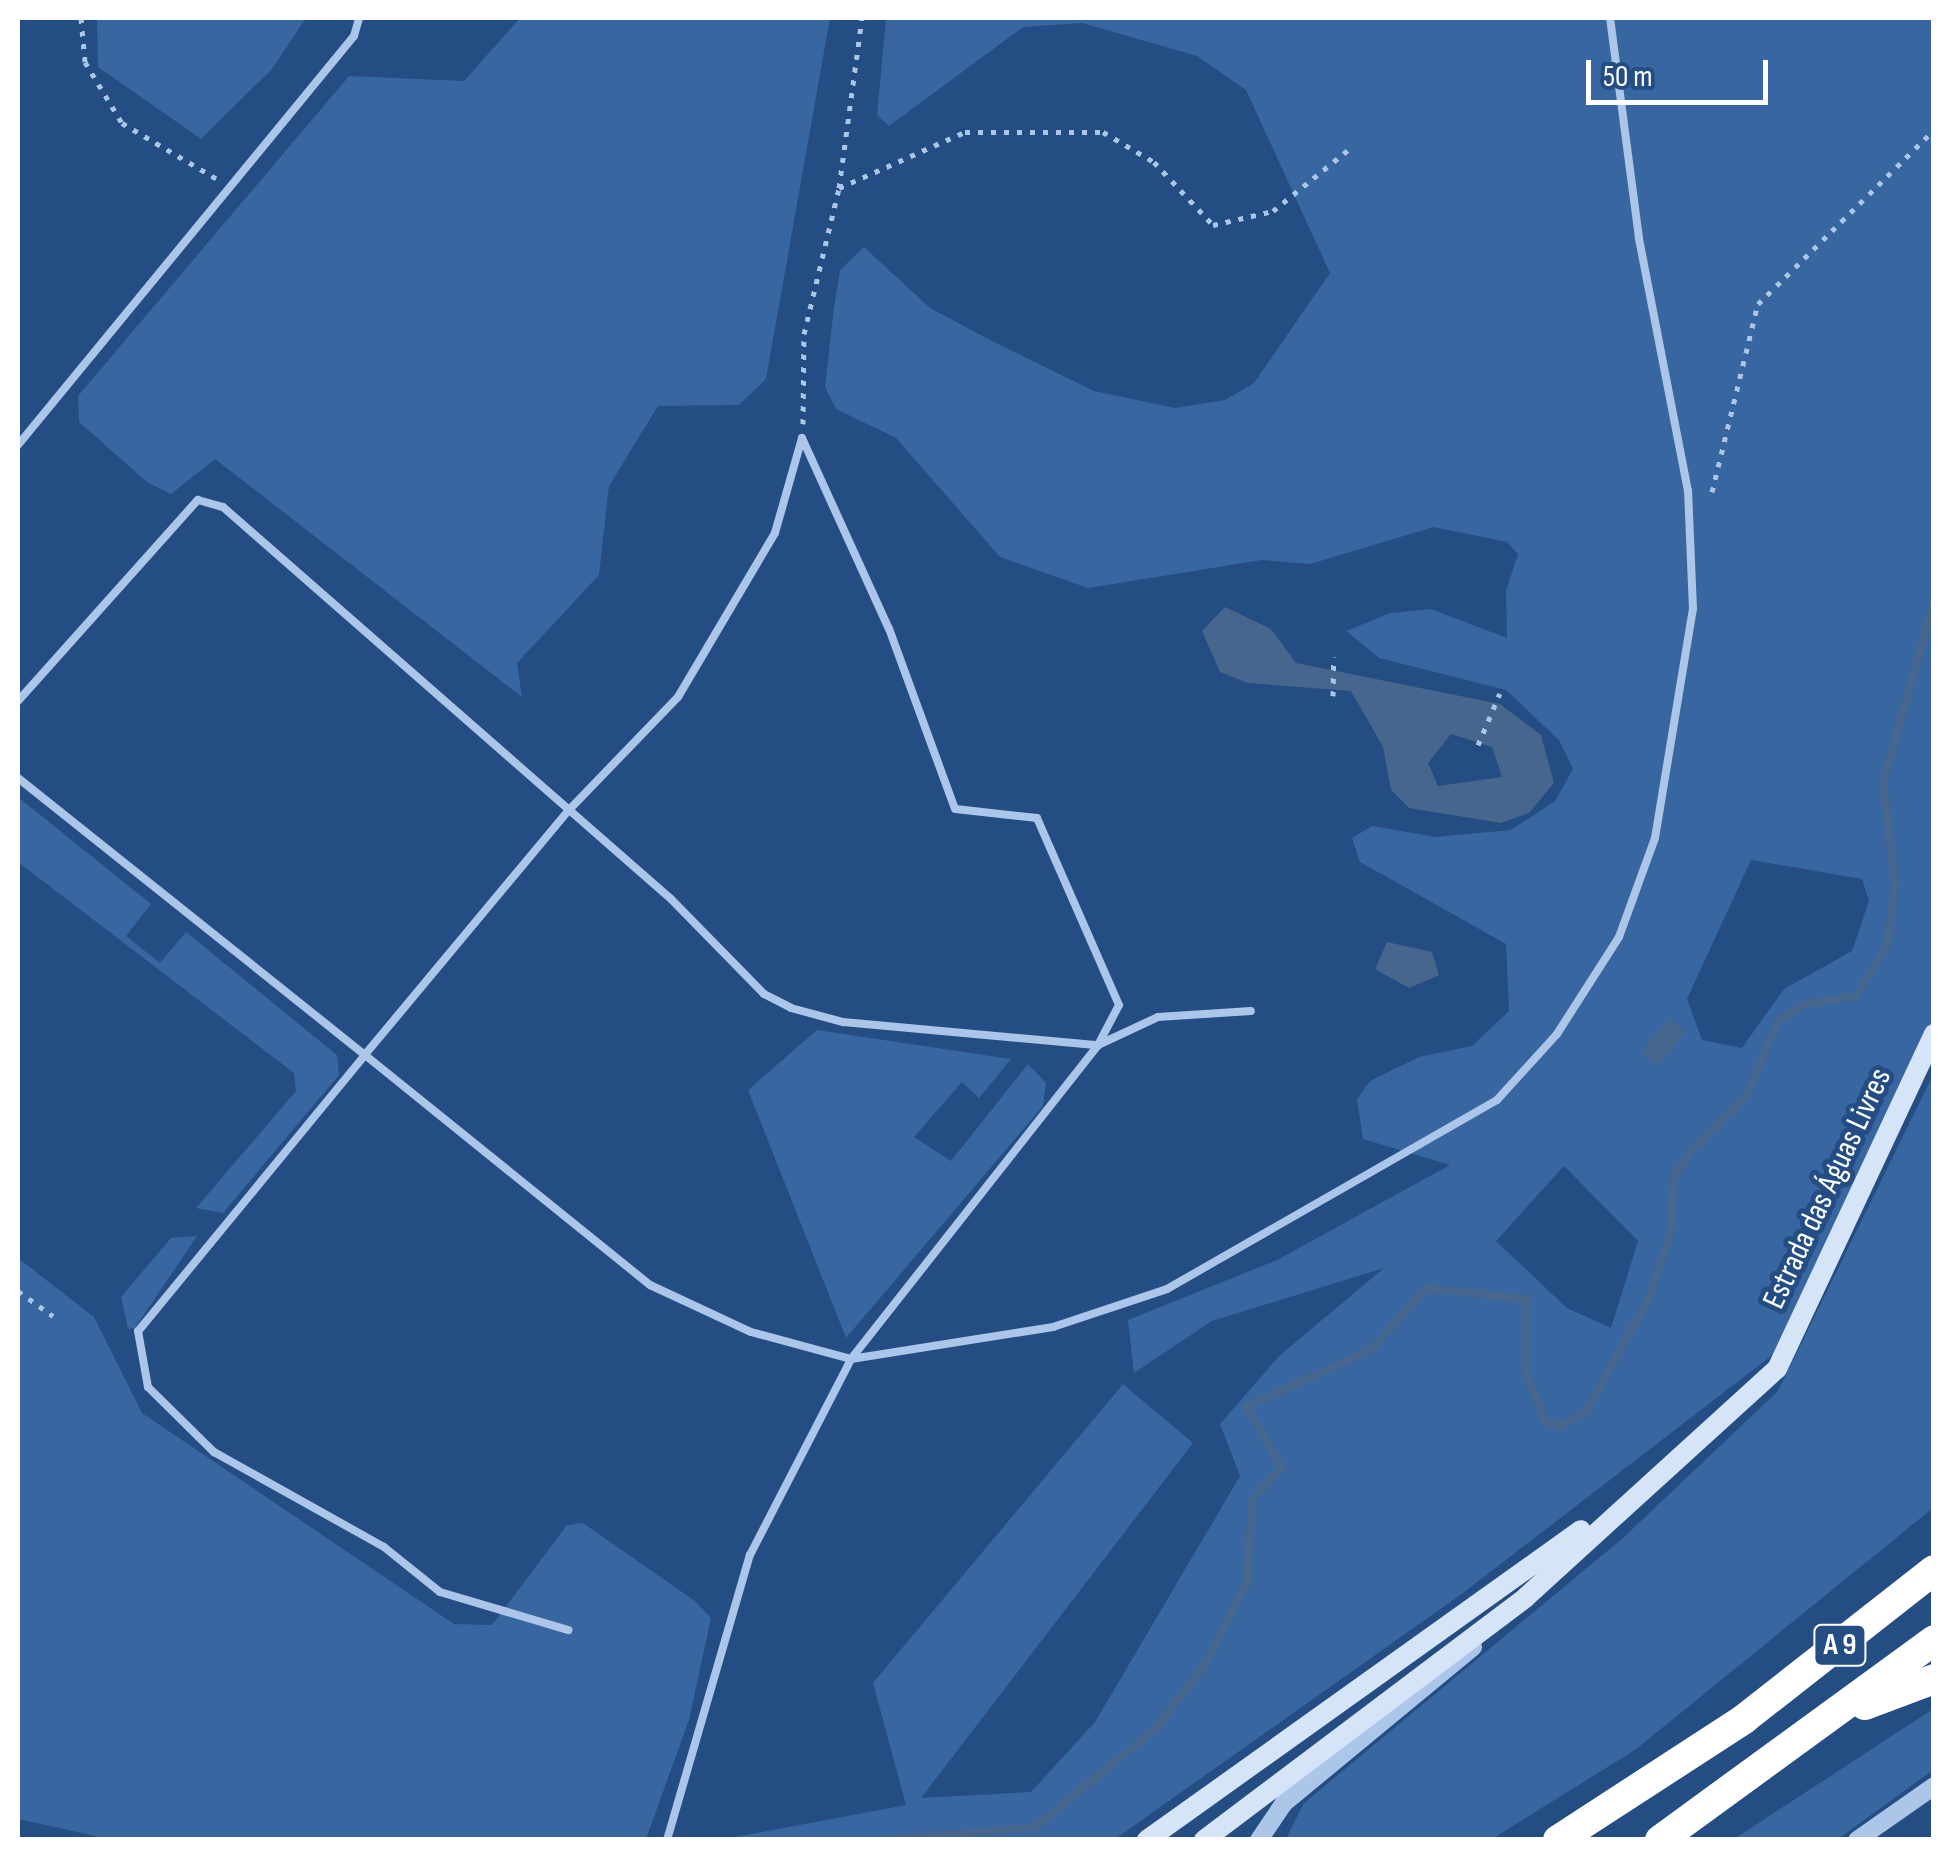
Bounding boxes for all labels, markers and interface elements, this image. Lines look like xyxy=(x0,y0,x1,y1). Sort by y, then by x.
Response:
scale bar xyxy=(1591,40,1774,102)
text: 50 m xyxy=(1603,59,1652,95)
street label: Estrada das Águas Livres xyxy=(1755,1063,1901,1315)
road number: A 9 xyxy=(1812,1620,1868,1670)

